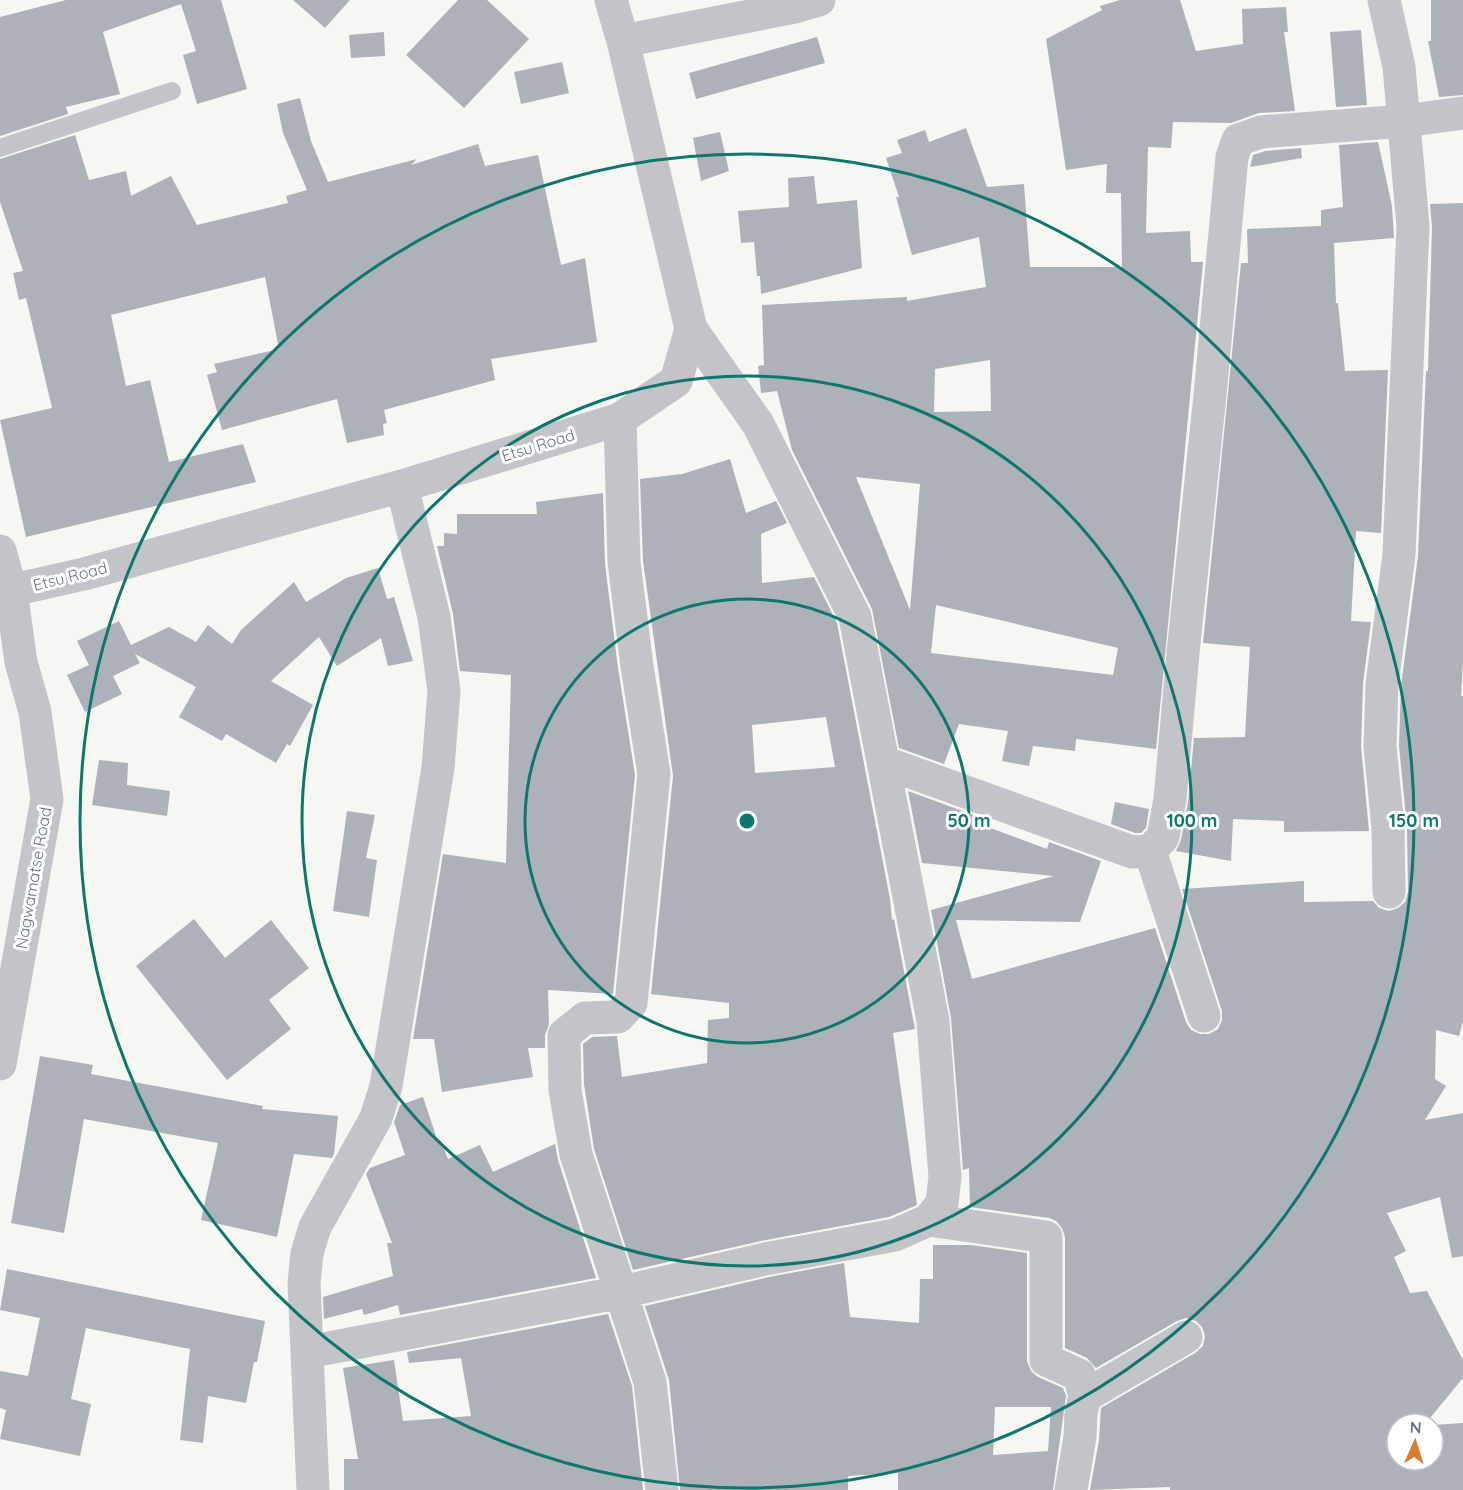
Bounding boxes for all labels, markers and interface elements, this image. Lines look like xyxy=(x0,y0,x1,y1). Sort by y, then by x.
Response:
street label: Etsu Road xyxy=(499,424,577,466)
street label: Etsu Road xyxy=(31,557,109,595)
street label: Nagwamatse Road xyxy=(11,805,55,951)
text: 50 m xyxy=(947,809,991,832)
text: 100 m xyxy=(1167,809,1217,832)
text: 150 m xyxy=(1389,809,1439,832)
centre of rings xyxy=(737,811,757,831)
north arrow xyxy=(1385,1412,1445,1472)
text: N xyxy=(1409,1417,1422,1437)

